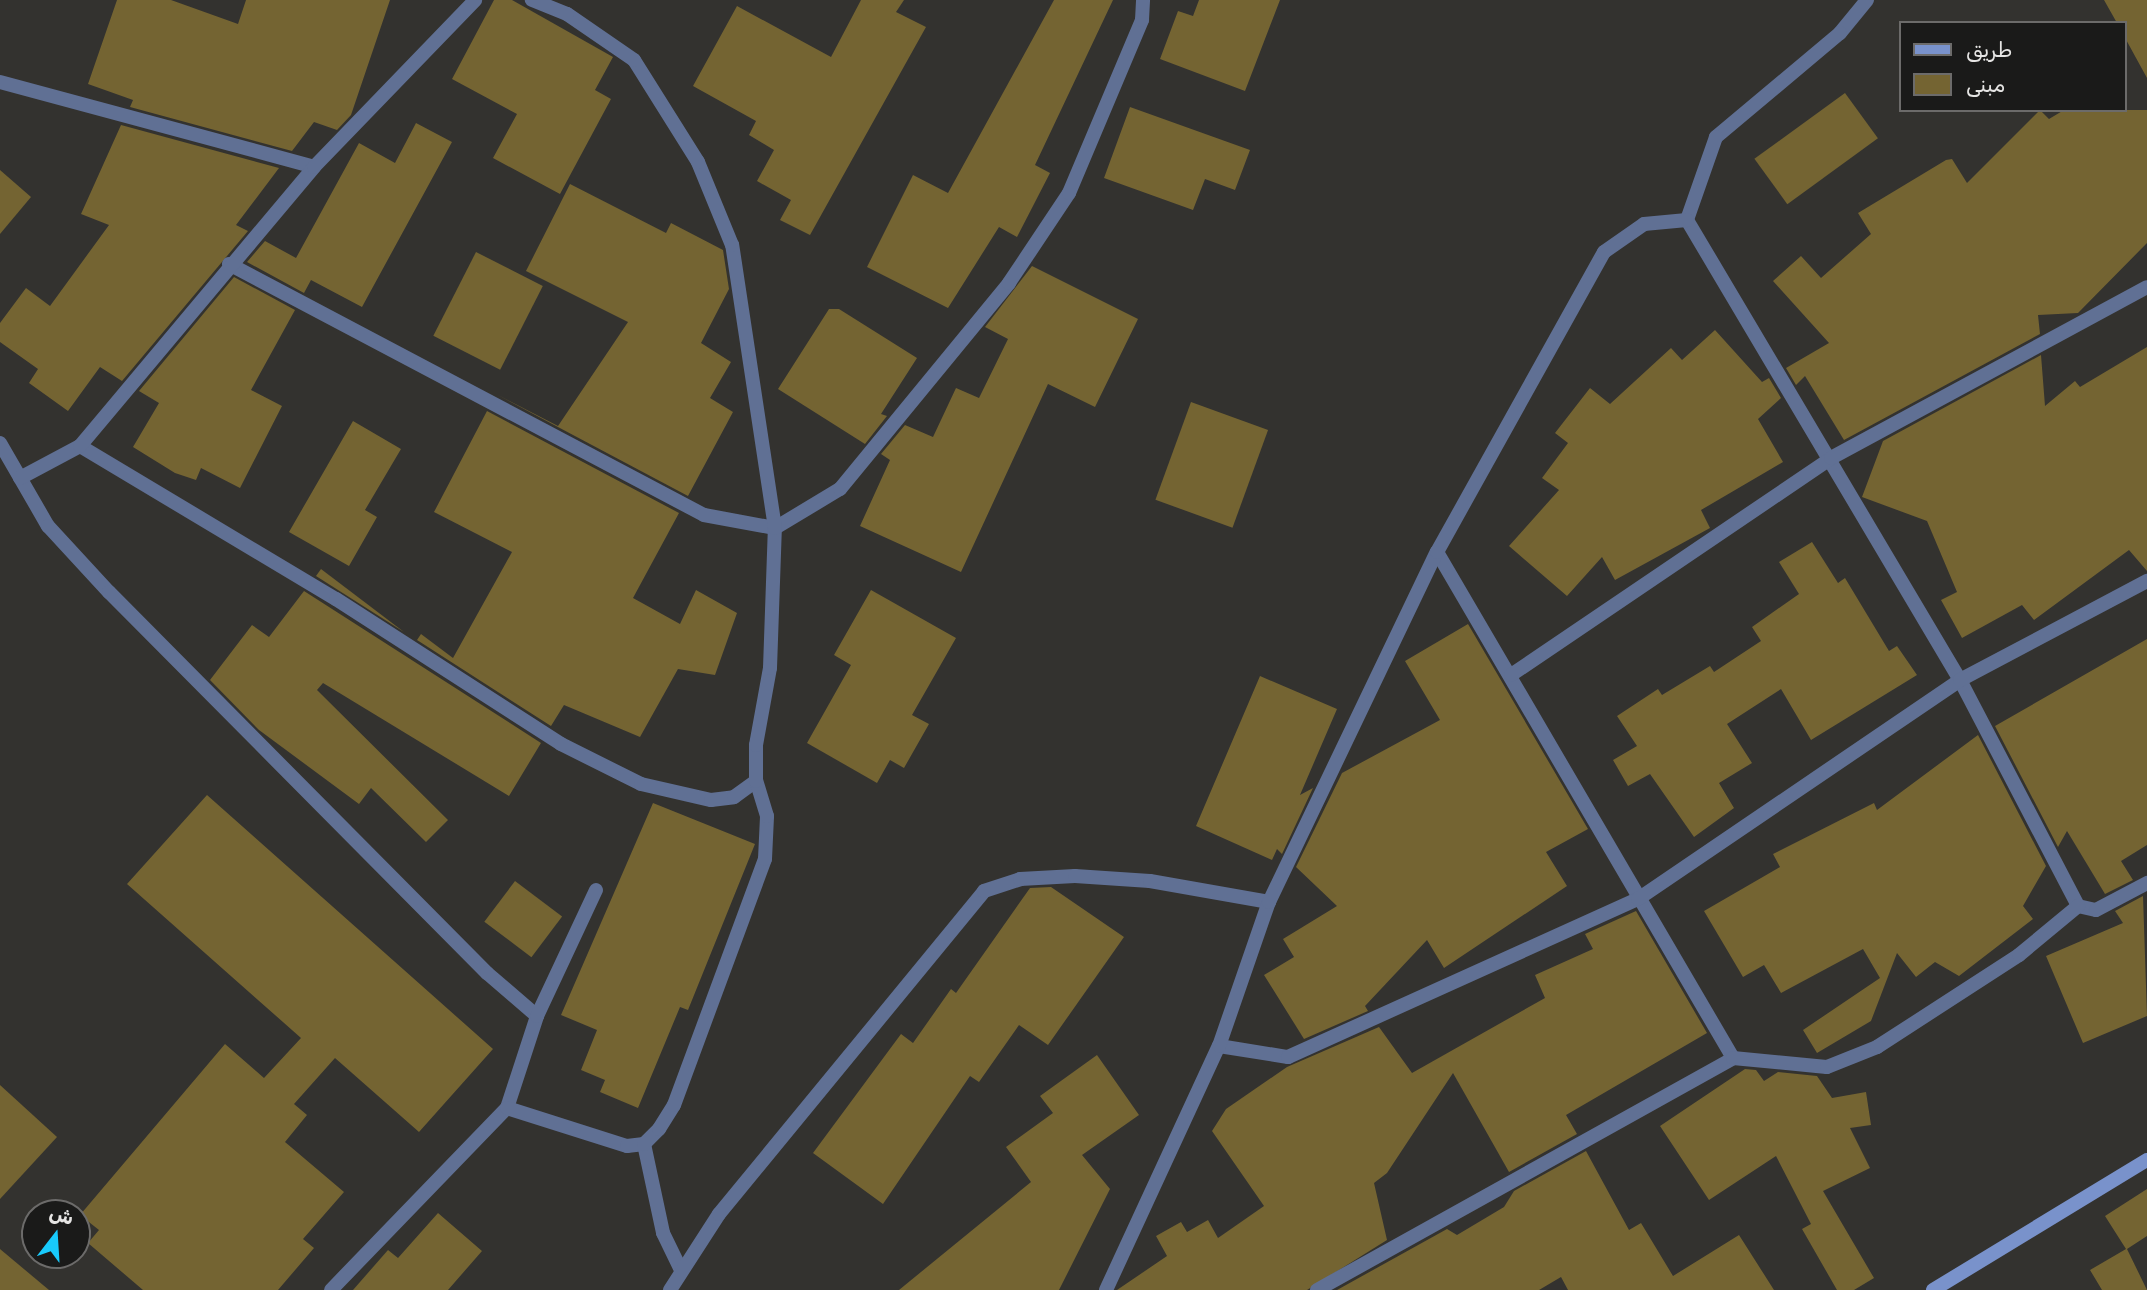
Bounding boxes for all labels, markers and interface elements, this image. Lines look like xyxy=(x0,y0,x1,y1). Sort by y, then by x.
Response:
legend xyxy=(1898,21,2126,112)
text: طريق xyxy=(1966,37,2012,62)
text: مبنى xyxy=(1966,72,2005,97)
north arrow xyxy=(21,1199,91,1269)
text: ش xyxy=(47,1201,77,1230)

